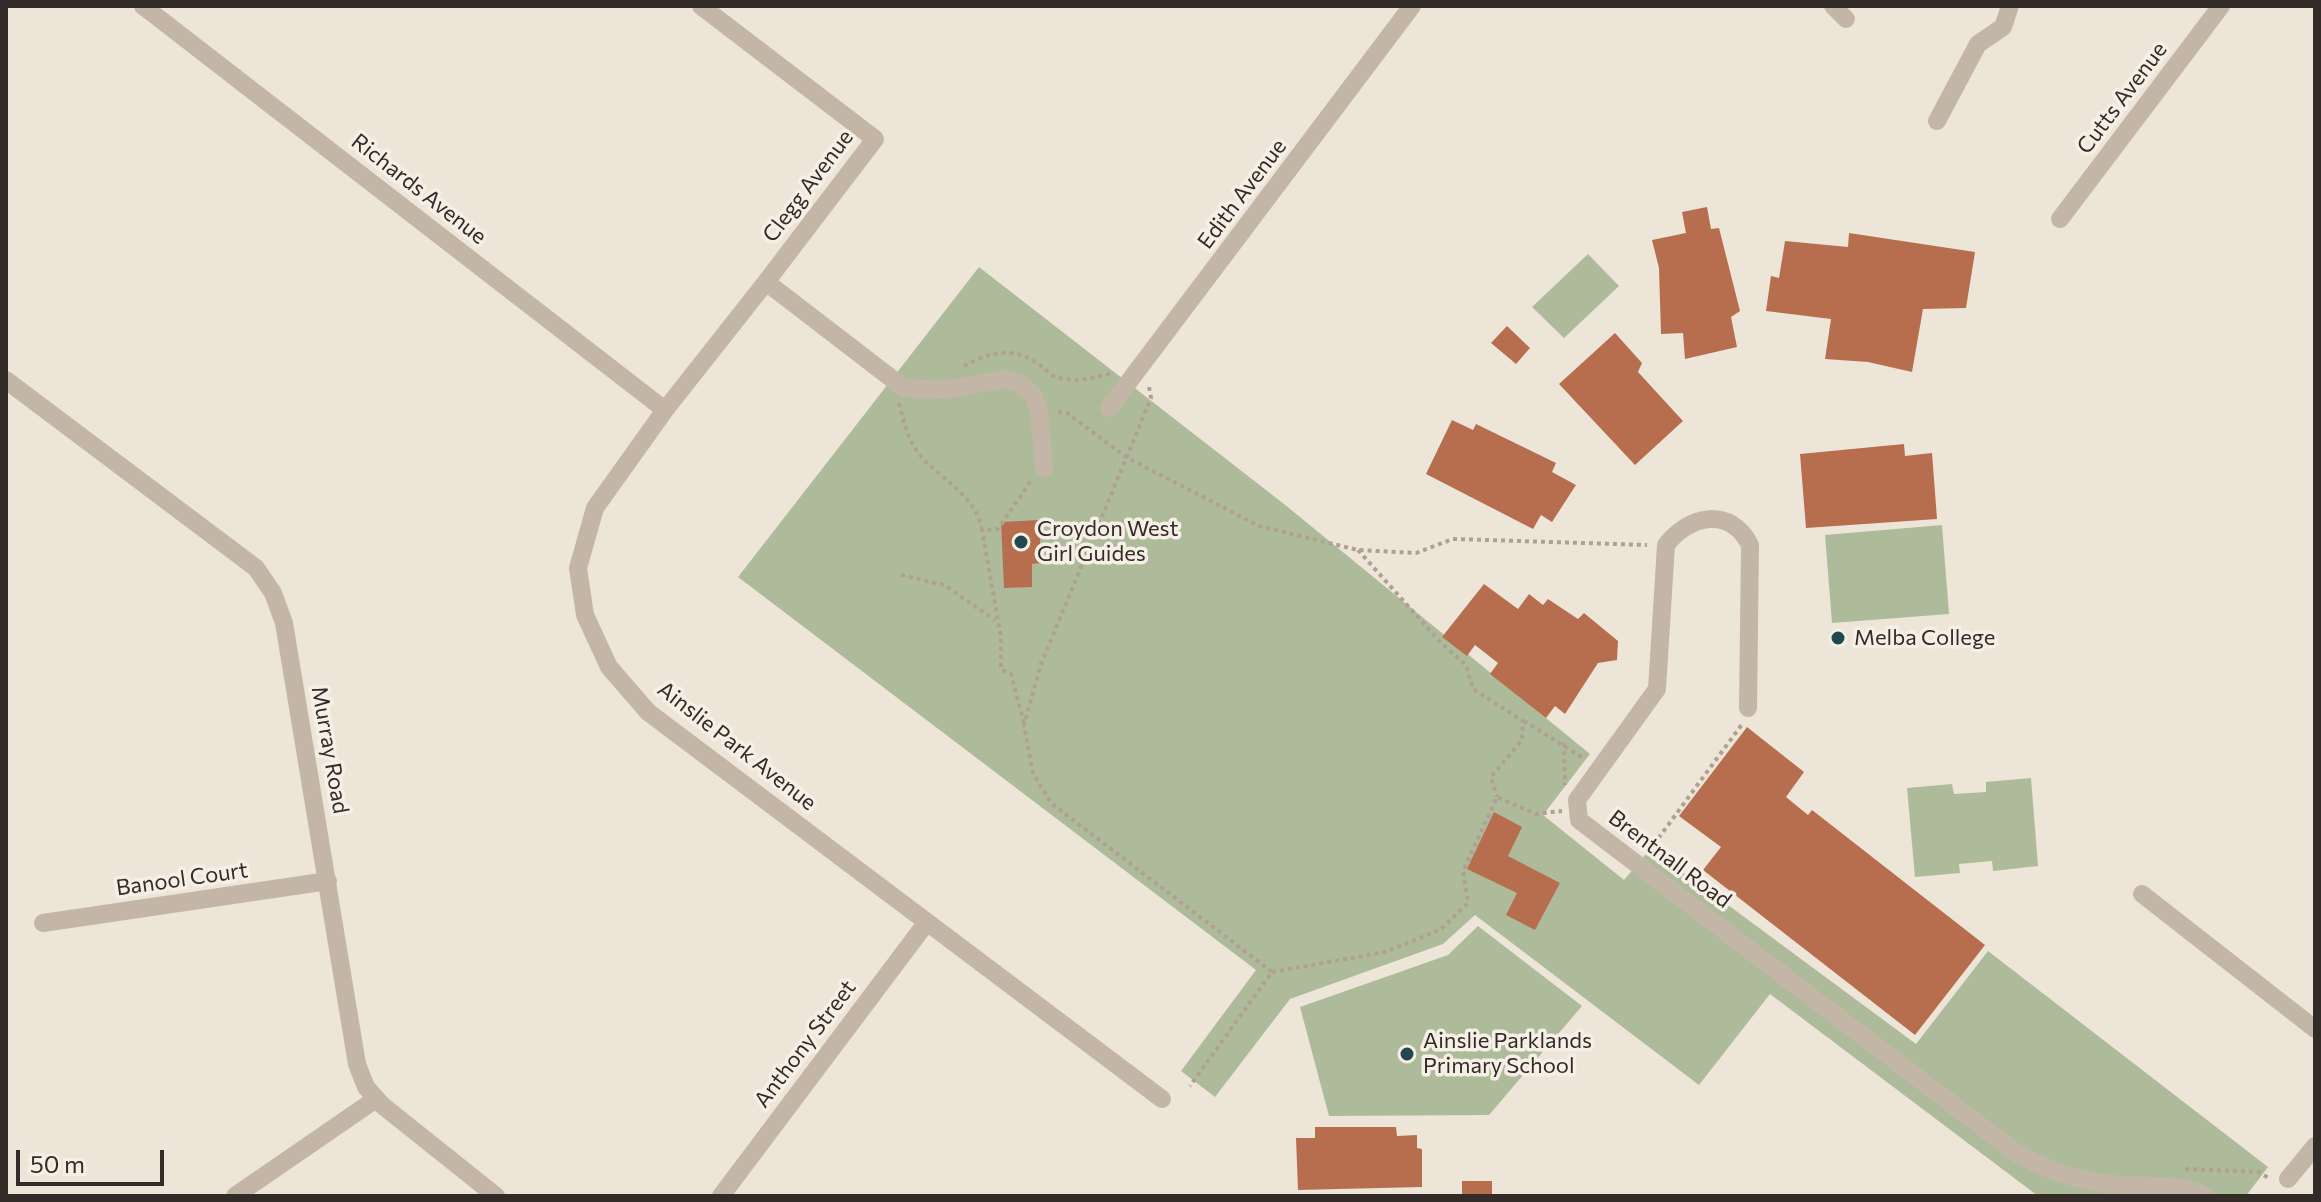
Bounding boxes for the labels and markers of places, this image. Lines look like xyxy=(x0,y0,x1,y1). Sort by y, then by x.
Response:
place label: Croydon West Girl Guides xyxy=(1037,516,1178,568)
marker: Croydon West Girl Guides xyxy=(1012,533,1030,551)
place label: Melba College xyxy=(1854,625,1995,651)
marker: Melba College xyxy=(1829,629,1847,647)
place label: Ainslie Parklands Primary School xyxy=(1423,1028,1592,1080)
marker: Ainslie Parklands Primary School xyxy=(1398,1045,1416,1063)

